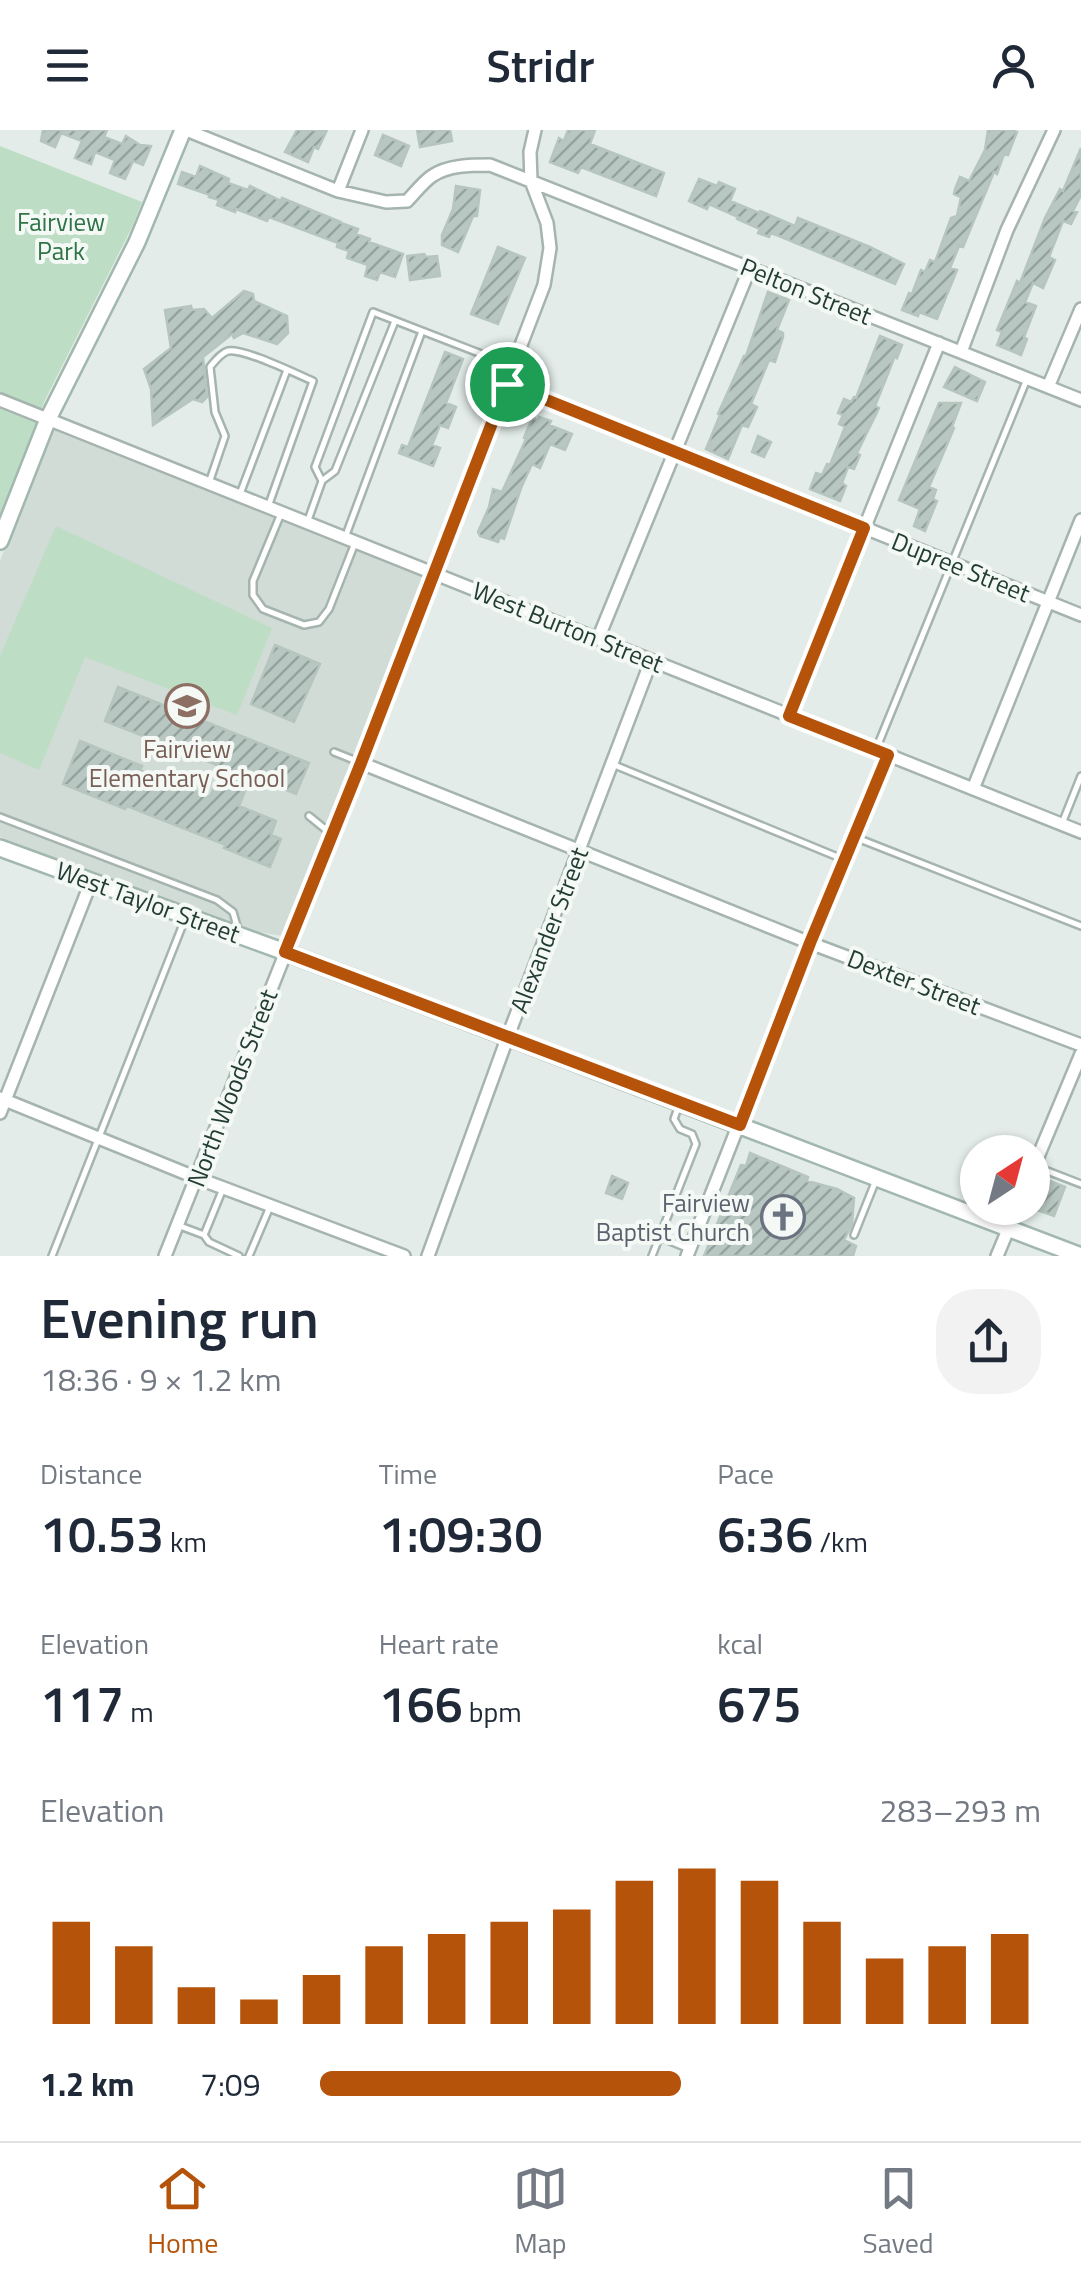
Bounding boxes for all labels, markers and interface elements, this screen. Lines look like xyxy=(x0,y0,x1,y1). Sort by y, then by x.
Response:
text: Stridr xyxy=(487,31,594,99)
icon: menu xyxy=(40,38,95,93)
icon: person xyxy=(986,38,1041,93)
park label: Fairview Park xyxy=(17,203,105,270)
street label: Pelton Street xyxy=(735,247,878,335)
pin xyxy=(465,342,550,427)
icon: arrive xyxy=(480,357,535,412)
street label: Dupree Street xyxy=(886,522,1036,612)
street label: West Burton Street xyxy=(467,571,669,683)
school or university icon: Fairview Elementary School xyxy=(164,683,210,729)
place label: Fairview Elementary School xyxy=(89,730,285,797)
street label: Alexander Street xyxy=(500,841,598,1018)
street label: West Taylor Street xyxy=(51,851,245,953)
street label: Dexter Street xyxy=(842,939,986,1025)
street label: North Woods Street xyxy=(177,983,287,1192)
north arrow xyxy=(960,1135,1050,1225)
map controls xyxy=(960,1135,1050,1225)
place label: Fairview Baptist Church xyxy=(596,1184,750,1251)
church icon: Fairview Baptist Church xyxy=(760,1194,806,1240)
text: Evening run xyxy=(40,1276,319,1359)
button: share xyxy=(936,1289,1041,1394)
text: 18:36 · 9 × 1.2 km xyxy=(40,1355,281,1403)
text: Distance xyxy=(40,1452,142,1495)
text: Time xyxy=(379,1452,437,1495)
text: Pace xyxy=(717,1452,774,1495)
text: 10.53 xyxy=(40,1495,164,1571)
text: 1:09:30 xyxy=(379,1495,543,1571)
text: 6:36 xyxy=(717,1495,813,1571)
text: km xyxy=(164,1520,207,1563)
text: /km xyxy=(813,1520,868,1563)
text: Elevation xyxy=(40,1622,149,1665)
text: Heart rate xyxy=(379,1622,499,1665)
text: kcal xyxy=(717,1622,763,1665)
text: 117 xyxy=(40,1665,124,1741)
text: 166 xyxy=(379,1665,463,1741)
text: 675 xyxy=(717,1665,801,1741)
text: m xyxy=(124,1690,154,1733)
text: bpm xyxy=(463,1690,522,1733)
text: Elevation xyxy=(40,1786,164,1834)
text: 283–293 m xyxy=(879,1786,1041,1834)
text: 1.2 km xyxy=(40,2060,134,2108)
text: 7:09 xyxy=(200,2060,261,2108)
tab: Home xyxy=(147,2161,218,2264)
tab: Map xyxy=(513,2161,568,2264)
tab: Saved xyxy=(862,2161,934,2264)

